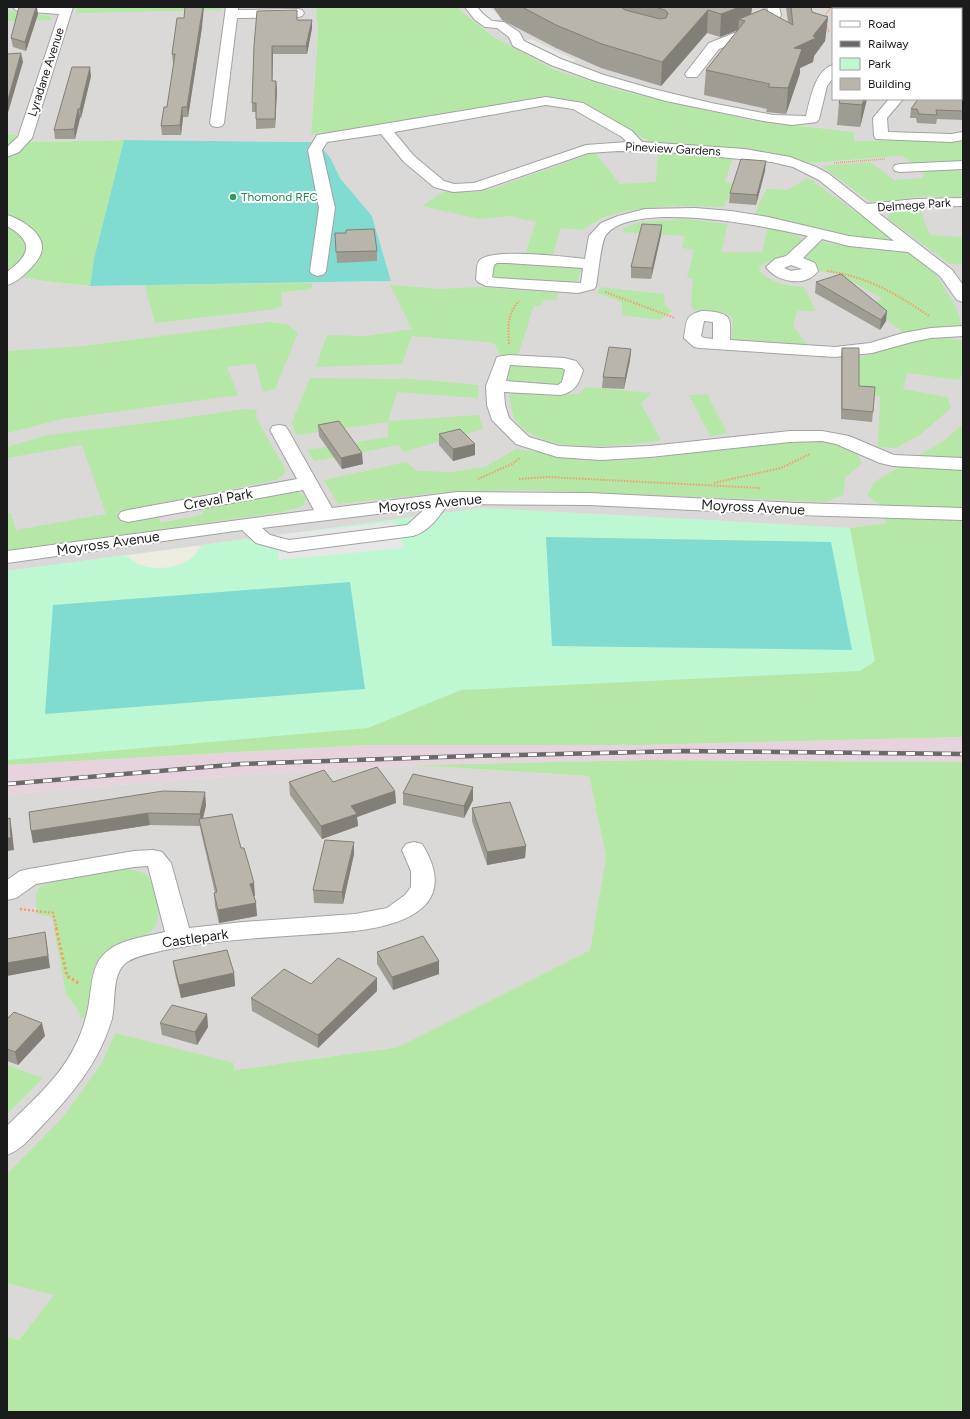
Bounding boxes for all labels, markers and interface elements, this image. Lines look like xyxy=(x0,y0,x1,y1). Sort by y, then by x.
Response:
legend xyxy=(832,8,962,100)
text: Road xyxy=(868,17,896,31)
street label: Lyradane Avenue xyxy=(25,25,67,118)
text: Railway xyxy=(868,37,909,51)
text: Park xyxy=(868,57,891,71)
text: Building xyxy=(868,77,911,91)
street label: Pineview Gardens xyxy=(625,140,722,159)
place label: Thomond RFC xyxy=(241,190,318,204)
marker: Thomond RFC xyxy=(228,192,238,202)
street label: Delmege Park xyxy=(877,195,951,215)
street label: Creval Park xyxy=(182,485,254,514)
street label: Moyross Avenue xyxy=(378,490,483,516)
street label: Moyross Avenue xyxy=(701,496,806,519)
street label: Moyross Avenue xyxy=(55,528,161,559)
street label: Castlepark xyxy=(161,925,229,952)

